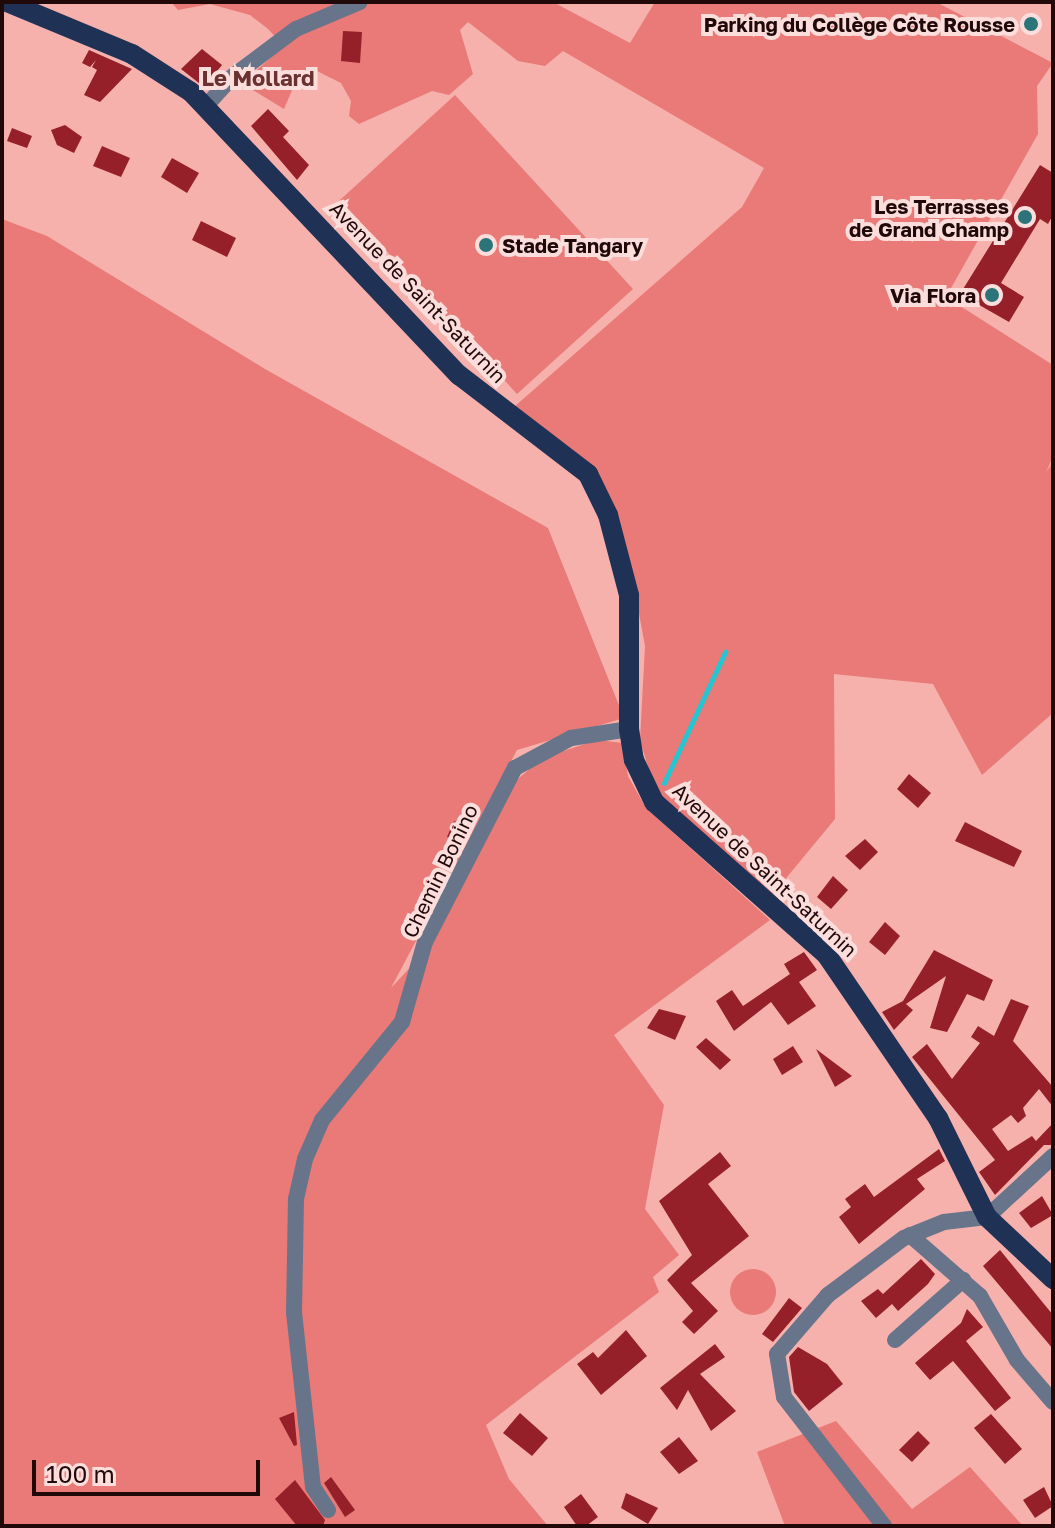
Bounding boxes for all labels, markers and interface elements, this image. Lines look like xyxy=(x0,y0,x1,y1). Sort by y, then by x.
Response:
place label: Parking du Collège Côte Rousse xyxy=(704,12,1015,36)
marker: Parking du Collège Côte Rousse xyxy=(1022,15,1040,33)
district label: Le Mollard xyxy=(201,65,315,91)
place label: Les Terrasses de Grand Champ xyxy=(849,194,1009,241)
street label: Avenue de Saint-Saturnin xyxy=(325,196,511,388)
marker: Les Terrasses de Grand Champ xyxy=(1016,208,1034,226)
place label: Stade Tangary xyxy=(502,233,643,257)
marker: Stade Tangary xyxy=(477,236,495,254)
place label: Via Flora xyxy=(890,283,976,307)
marker: Via Flora xyxy=(983,286,1001,304)
street label: Avenue de Saint-Saturnin xyxy=(668,778,862,962)
street label: Chemin Bonino xyxy=(397,800,483,942)
scale bar xyxy=(36,1444,264,1494)
text: 100 m xyxy=(46,1459,115,1488)

